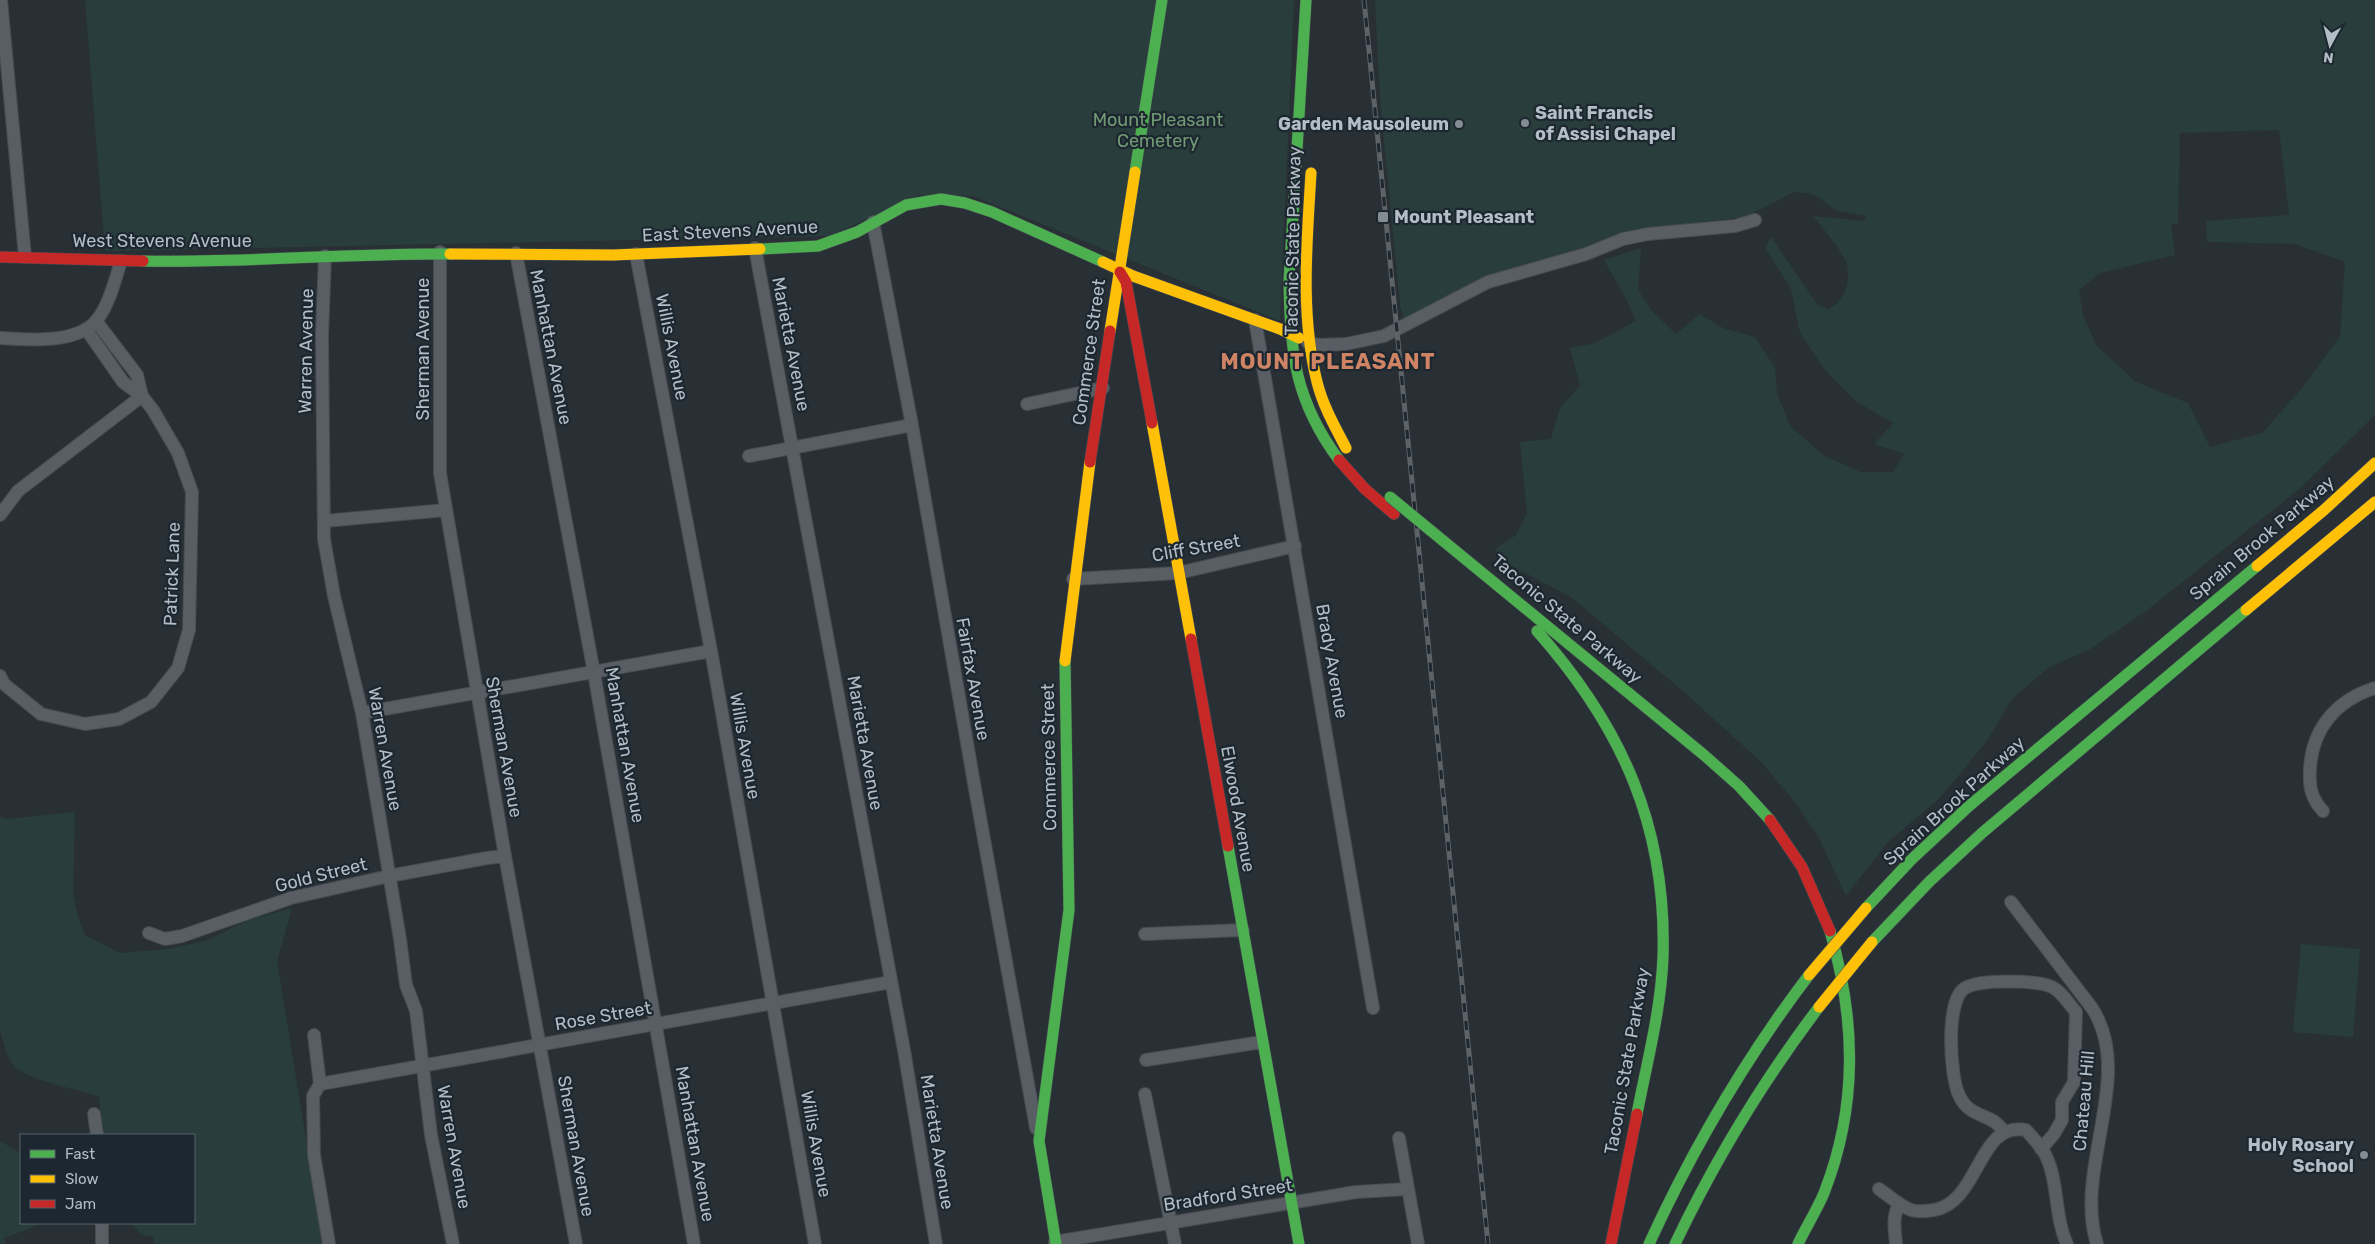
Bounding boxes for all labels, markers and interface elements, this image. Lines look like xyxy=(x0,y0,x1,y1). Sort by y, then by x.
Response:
north arrow xyxy=(2305,20,2355,70)
text: N xyxy=(2322,48,2335,66)
place label: Saint Francis of Assisi Chapel xyxy=(1535,102,1676,145)
park label: Mount Pleasant Cemetery xyxy=(1093,109,1223,152)
place label: Garden Mausoleum xyxy=(1278,113,1449,135)
marker: Saint Francis of Assisi Chapel xyxy=(1519,117,1531,129)
marker: Garden Mausoleum xyxy=(1453,118,1465,130)
street label: Taconic State Parkway xyxy=(1280,146,1306,336)
place label: Mount Pleasant xyxy=(1394,206,1534,228)
marker: Mount Pleasant xyxy=(1376,210,1390,224)
street label: East Stevens Avenue xyxy=(641,215,819,247)
street label: West Stevens Avenue xyxy=(72,230,252,252)
street label: Manhattan Avenue xyxy=(525,267,577,427)
street label: Marietta Avenue xyxy=(767,275,815,413)
street label: Commerce Street xyxy=(1068,277,1110,427)
street label: Sherman Avenue xyxy=(412,278,434,420)
street label: Warren Avenue xyxy=(294,288,318,414)
street label: Willis Avenue xyxy=(651,292,693,402)
district label: MOUNT PLEASANT xyxy=(1220,348,1436,375)
street label: Sprain Brook Parkway xyxy=(2185,471,2339,605)
street label: Patrick Lane xyxy=(159,522,185,626)
street label: Cliff Street xyxy=(1150,529,1242,567)
street label: Taconic State Parkway xyxy=(1487,550,1647,688)
street label: Brady Avenue xyxy=(1311,602,1353,720)
street label: Fairfax Avenue xyxy=(951,616,995,742)
street label: Manhattan Avenue xyxy=(600,665,650,825)
street label: Marietta Avenue xyxy=(842,674,888,812)
street label: Sherman Avenue xyxy=(481,675,527,819)
street label: Commerce Street xyxy=(1037,683,1061,831)
street label: Warren Avenue xyxy=(363,685,407,813)
street label: Willis Avenue xyxy=(725,691,765,801)
street label: Sprain Brook Parkway xyxy=(1879,732,2029,870)
street label: Elwood Avenue xyxy=(1216,744,1260,874)
street label: Gold Street xyxy=(273,853,369,897)
street label: Taconic State Parkway xyxy=(1600,966,1654,1156)
street label: Rose Street xyxy=(553,997,653,1035)
street label: Chateau Hill xyxy=(2069,1050,2099,1152)
street label: Manhattan Avenue xyxy=(670,1064,720,1224)
street label: Marietta Avenue xyxy=(915,1073,959,1211)
street label: Sherman Avenue xyxy=(553,1074,599,1218)
street label: Warren Avenue xyxy=(432,1083,476,1211)
street label: Willis Avenue xyxy=(796,1089,836,1199)
legend xyxy=(20,1134,195,1224)
place label: Holy Rosary School xyxy=(2248,1134,2354,1177)
text: Fast xyxy=(65,1145,95,1163)
marker: Holy Rosary School xyxy=(2358,1149,2370,1161)
text: Slow xyxy=(65,1170,98,1188)
street label: Bradford Street xyxy=(1162,1174,1294,1216)
text: Jam xyxy=(65,1195,96,1213)

